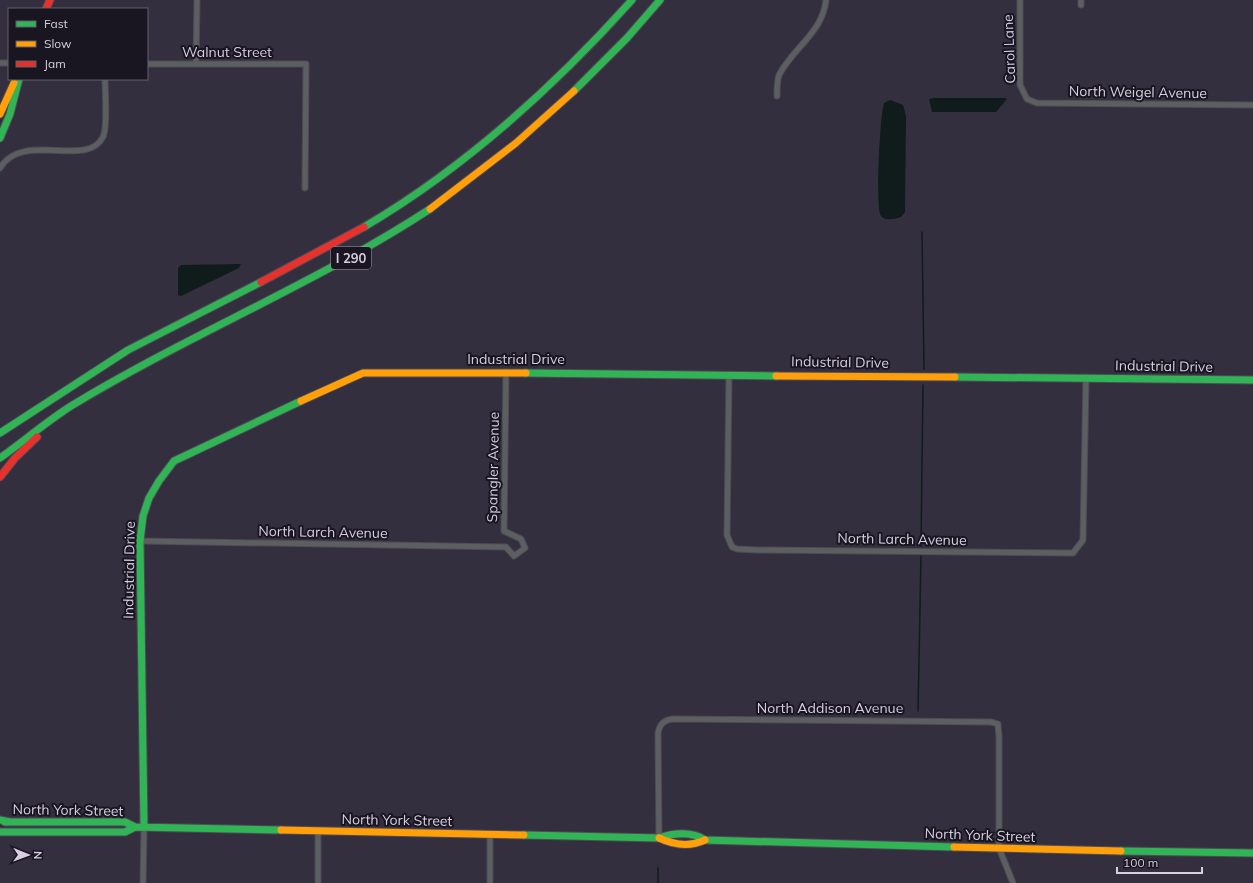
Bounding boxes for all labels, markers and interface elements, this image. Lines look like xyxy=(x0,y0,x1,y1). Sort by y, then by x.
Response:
legend xyxy=(8,8,148,80)
street label: Carol Lane xyxy=(999,14,1019,84)
text: Fast xyxy=(44,16,68,31)
text: Slow xyxy=(44,36,72,51)
street label: Walnut Street xyxy=(182,43,272,61)
text: Jam xyxy=(44,56,66,71)
street label: North Weigel Avenue xyxy=(1069,82,1207,102)
road number: I 290 xyxy=(331,247,371,269)
street label: Industrial Drive xyxy=(467,350,565,368)
street label: Industrial Drive xyxy=(791,352,889,372)
street label: Industrial Drive xyxy=(1115,356,1213,376)
street label: Spangler Avenue xyxy=(483,412,503,522)
street label: Industrial Drive xyxy=(119,521,139,619)
street label: North Larch Avenue xyxy=(258,522,388,542)
street label: North Larch Avenue xyxy=(837,529,967,549)
street label: North Addison Avenue xyxy=(757,699,903,717)
street label: North York Street xyxy=(12,800,124,820)
street label: North York Street xyxy=(341,810,453,830)
street label: North York Street xyxy=(924,824,1036,846)
north arrow xyxy=(8,835,48,875)
scale bar xyxy=(1117,849,1202,875)
text: N xyxy=(31,851,45,859)
text: 100 m xyxy=(1123,855,1158,870)

